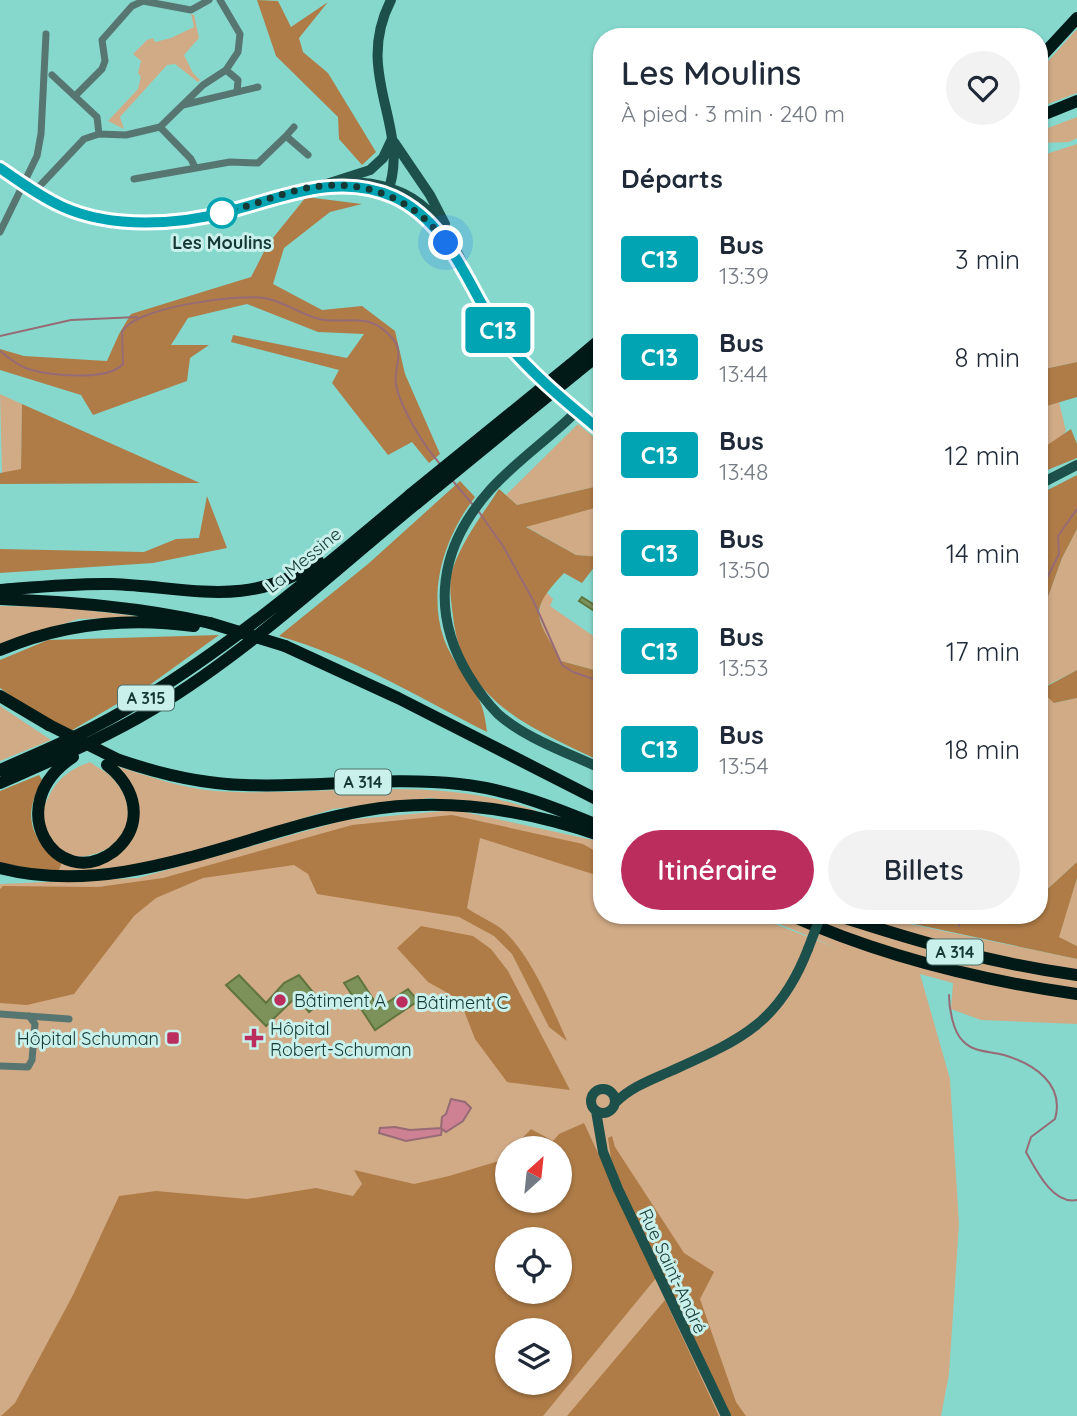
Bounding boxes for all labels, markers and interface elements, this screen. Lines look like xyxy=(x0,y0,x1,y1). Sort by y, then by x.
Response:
button: heart xyxy=(946,51,1020,125)
text: Les Moulins xyxy=(621,52,801,93)
text: À pied · 3 min · 240 m xyxy=(621,99,845,128)
text: Départs xyxy=(621,162,723,195)
marker: Les Moulins xyxy=(207,198,237,228)
your location xyxy=(428,225,463,260)
text: Bus xyxy=(719,228,764,261)
place label: Les Moulins xyxy=(172,231,272,254)
text: 3 min xyxy=(955,243,1020,276)
text: C13 xyxy=(641,244,678,274)
text: 13:39 xyxy=(719,261,769,290)
line badge: C13 xyxy=(458,307,538,353)
text: C13 xyxy=(479,315,517,345)
text: Bus xyxy=(719,326,764,359)
text: 8 min xyxy=(955,341,1020,374)
text: C13 xyxy=(641,342,678,372)
text: 13:44 xyxy=(719,359,768,388)
text: Bus xyxy=(719,424,764,457)
text: 12 min xyxy=(945,439,1020,472)
text: C13 xyxy=(641,440,678,470)
text: 13:48 xyxy=(719,457,768,486)
street label: La Messine xyxy=(260,522,346,598)
text: Bus xyxy=(719,522,764,555)
text: 14 min xyxy=(946,537,1020,570)
text: C13 xyxy=(641,538,678,568)
text: 13:50 xyxy=(719,555,770,584)
text: Bus xyxy=(719,620,764,653)
text: 17 min xyxy=(946,635,1020,668)
text: C13 xyxy=(641,636,678,666)
text: 13:53 xyxy=(719,653,768,682)
road number: A 315 xyxy=(118,685,174,710)
text: Bus xyxy=(719,718,764,751)
text: 18 min xyxy=(945,733,1020,766)
text: C13 xyxy=(641,734,678,764)
text: 13:54 xyxy=(719,751,769,780)
road number: A 314 xyxy=(335,769,391,794)
button: Itinéraire xyxy=(621,830,814,910)
button: Billets xyxy=(828,830,1020,910)
road number: A 314 xyxy=(927,940,983,964)
place label: Bâtiment A xyxy=(294,989,387,1012)
place label: Bâtiment C xyxy=(416,991,509,1014)
marker: Bâtiment A xyxy=(272,992,288,1008)
marker: Bâtiment C xyxy=(394,994,410,1010)
place label: Hôpital Robert-Schuman xyxy=(270,1017,412,1061)
place label: Hôpital Schuman xyxy=(17,1027,159,1050)
marker: Hôpital Robert-Schuman xyxy=(244,1028,264,1048)
marker: Hôpital Schuman xyxy=(165,1030,181,1046)
north arrow xyxy=(495,1136,572,1213)
map controls xyxy=(495,1136,572,1395)
street label: Rue Saint-André xyxy=(634,1205,712,1337)
button: locate xyxy=(495,1227,572,1304)
button: layers xyxy=(495,1318,572,1395)

